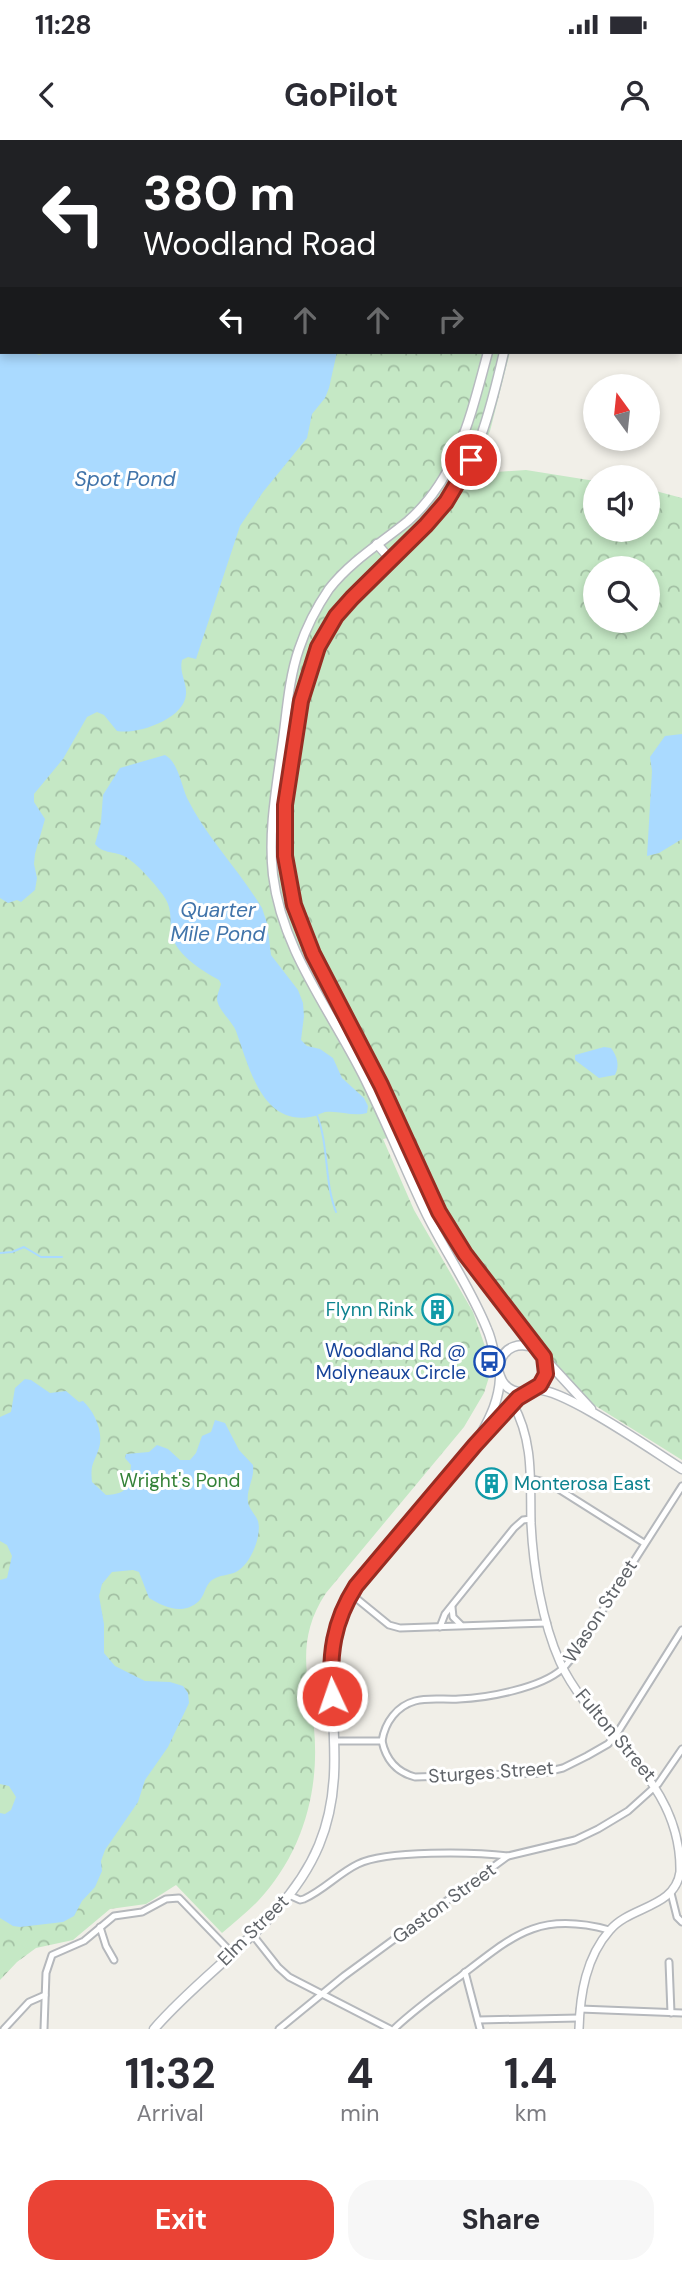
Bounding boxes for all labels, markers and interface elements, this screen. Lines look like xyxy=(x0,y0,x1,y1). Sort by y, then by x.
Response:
text: 11:28 xyxy=(35,8,92,42)
text: GoPilot xyxy=(284,74,398,116)
icon: back xyxy=(28,76,66,114)
icon: person xyxy=(616,76,654,114)
text: 380 m xyxy=(143,161,296,225)
icon: left xyxy=(28,168,119,259)
text: Woodland Road xyxy=(143,223,376,265)
icon: left xyxy=(213,301,251,339)
icon: ahead xyxy=(286,301,324,339)
icon: ahead xyxy=(359,301,397,339)
icon: right xyxy=(432,301,470,339)
north arrow xyxy=(583,374,660,452)
map controls xyxy=(583,374,660,633)
pin xyxy=(441,430,501,490)
icon: arrive xyxy=(452,441,490,479)
water label: Spot Pond xyxy=(74,465,176,493)
button: sound xyxy=(583,465,660,542)
button: search xyxy=(583,556,660,633)
water label: Quarter Mile Pond xyxy=(171,896,266,948)
building icon: Flynn Rink xyxy=(420,1292,454,1326)
place label: Flynn Rink xyxy=(326,1297,414,1322)
place label: Woodland Rd @ Molyneaux Circle xyxy=(316,1338,466,1385)
bus stop icon: Woodland Rd @ Molyneaux Circle xyxy=(472,1344,506,1378)
building icon: Monterosa East xyxy=(474,1466,508,1500)
park label: Wright's Pond xyxy=(120,1468,240,1493)
place label: Monterosa East xyxy=(514,1471,651,1496)
street label: Wason Street xyxy=(557,1555,643,1667)
position arrow xyxy=(295,1659,369,1733)
street label: Fulton Street xyxy=(570,1683,662,1787)
street label: Sturges Street xyxy=(427,1755,555,1789)
street label: Gaston Street xyxy=(387,1857,501,1949)
street label: Elm Street xyxy=(212,1889,294,1971)
text: 11:32 xyxy=(125,2046,216,2101)
text: 4 xyxy=(346,2046,373,2101)
text: 1.4 xyxy=(504,2046,557,2101)
text: Arrival xyxy=(137,2098,204,2128)
text: min xyxy=(340,2098,379,2128)
text: km xyxy=(515,2098,547,2128)
button: Exit xyxy=(28,2180,334,2260)
button: Share xyxy=(348,2180,654,2260)

